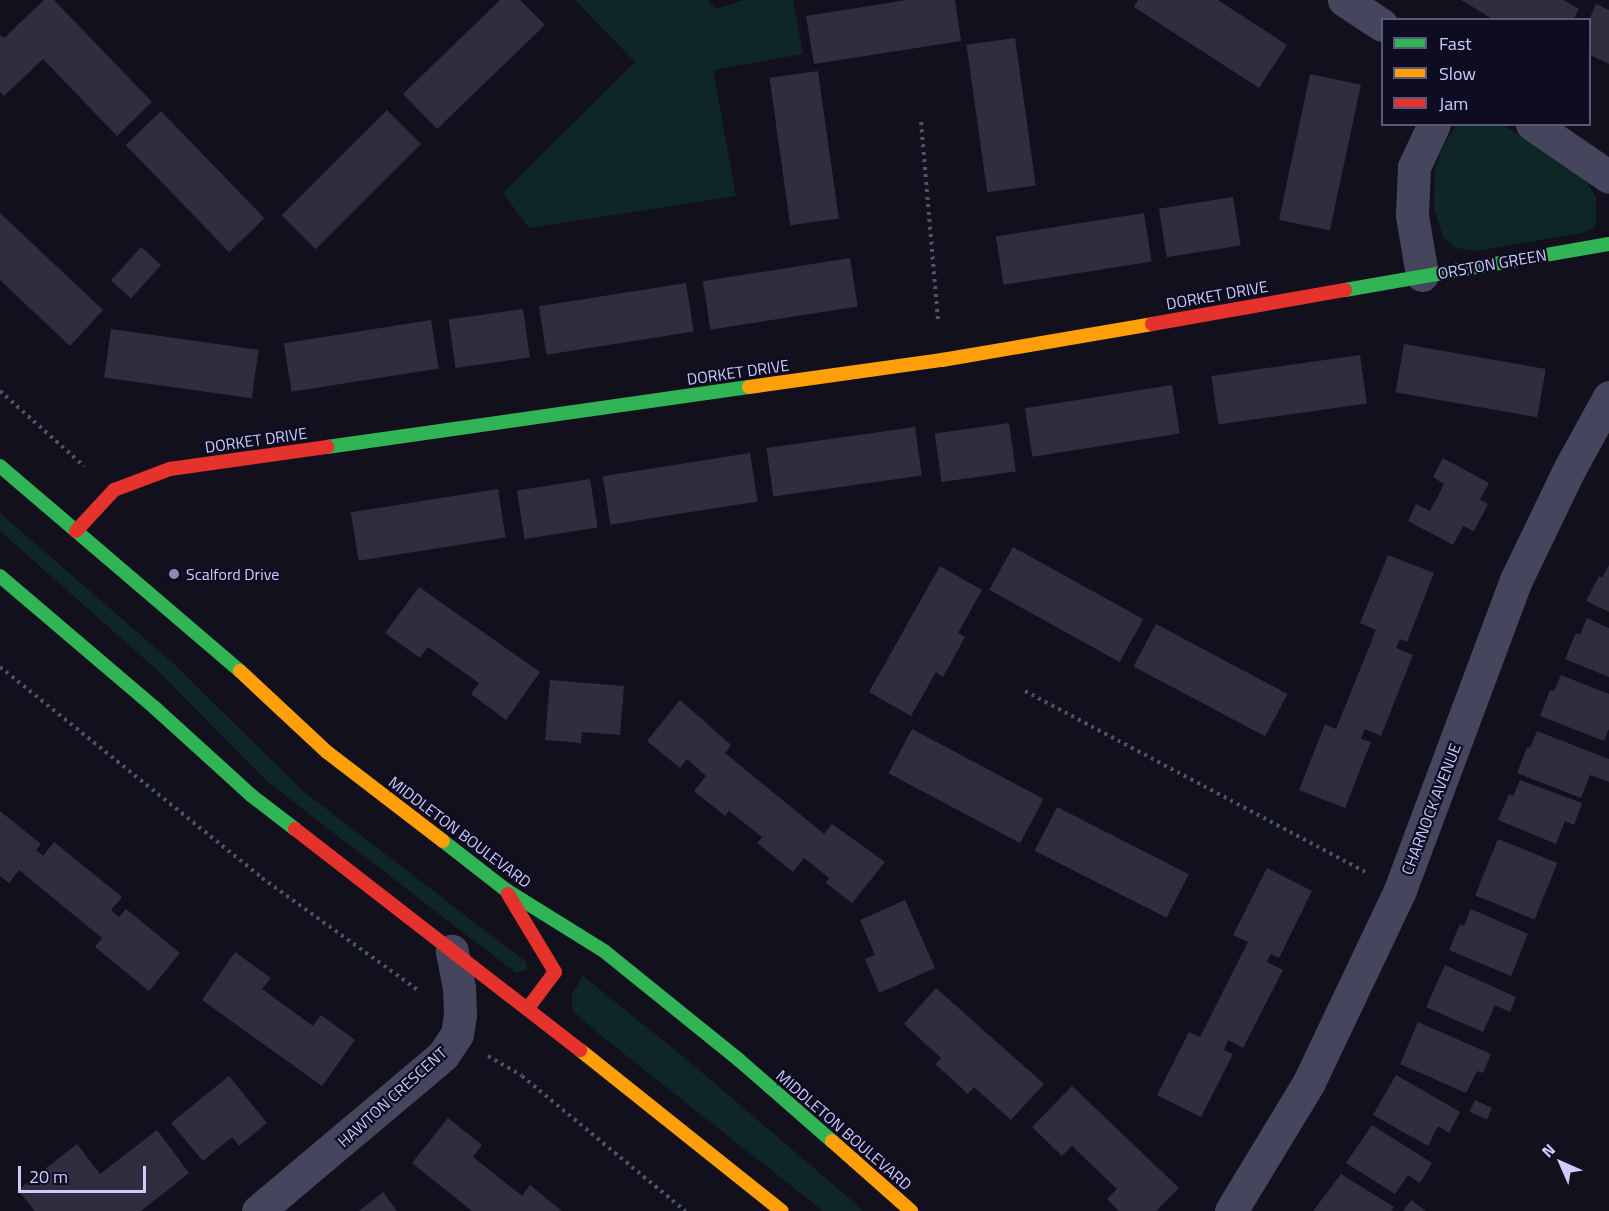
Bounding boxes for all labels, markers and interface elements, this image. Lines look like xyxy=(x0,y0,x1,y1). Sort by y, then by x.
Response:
legend xyxy=(1381,18,1591,126)
text: Fast xyxy=(1439,30,1472,57)
text: Slow xyxy=(1439,60,1476,87)
text: Jam xyxy=(1439,90,1468,117)
street label: ORSTON GREEN xyxy=(1436,245,1548,283)
street label: DORKET DRIVE xyxy=(1165,277,1269,313)
street label: DORKET DRIVE xyxy=(686,355,790,389)
street label: DORKET DRIVE xyxy=(204,423,308,457)
place label: Scalford Drive xyxy=(186,564,279,584)
marker: Scalford Drive xyxy=(167,567,181,581)
street label: CHARNOCK AVENUE xyxy=(1397,741,1465,877)
street label: MIDDLETON BOULEVARD xyxy=(385,772,535,892)
street label: HAWTON CRESCENT xyxy=(334,1043,450,1151)
street label: MIDDLETON BOULEVARD xyxy=(772,1066,916,1194)
north arrow xyxy=(1531,1133,1591,1193)
text: N xyxy=(1536,1138,1561,1163)
scale bar xyxy=(21,1154,148,1192)
text: 20 m xyxy=(29,1163,68,1190)

